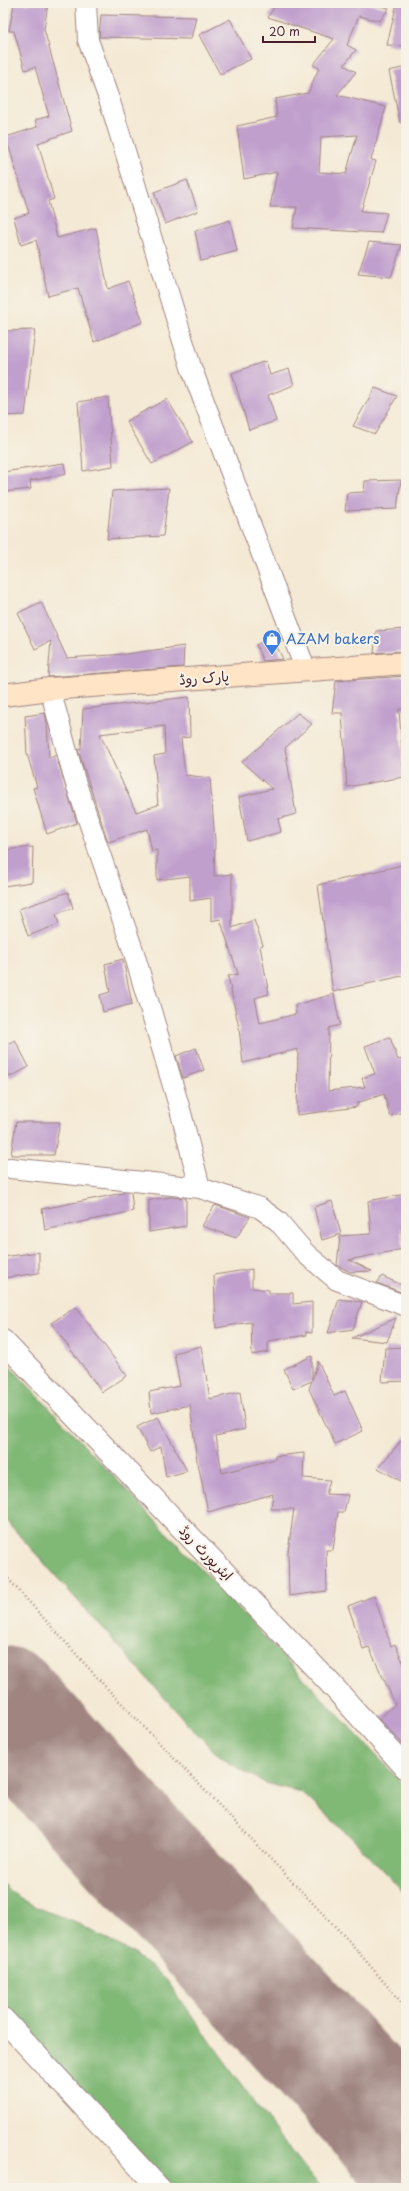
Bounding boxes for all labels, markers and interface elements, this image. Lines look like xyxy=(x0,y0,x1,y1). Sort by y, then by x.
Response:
scale bar xyxy=(263,18,315,44)
text: 20 m xyxy=(269,22,300,40)
shop icon: AZAM bakers xyxy=(261,628,283,656)
place label: AZAM bakers xyxy=(286,628,379,649)
street label: پارک روڈ xyxy=(178,665,230,690)
street label: ایئرپورٹ روڈ xyxy=(175,1520,238,1585)

